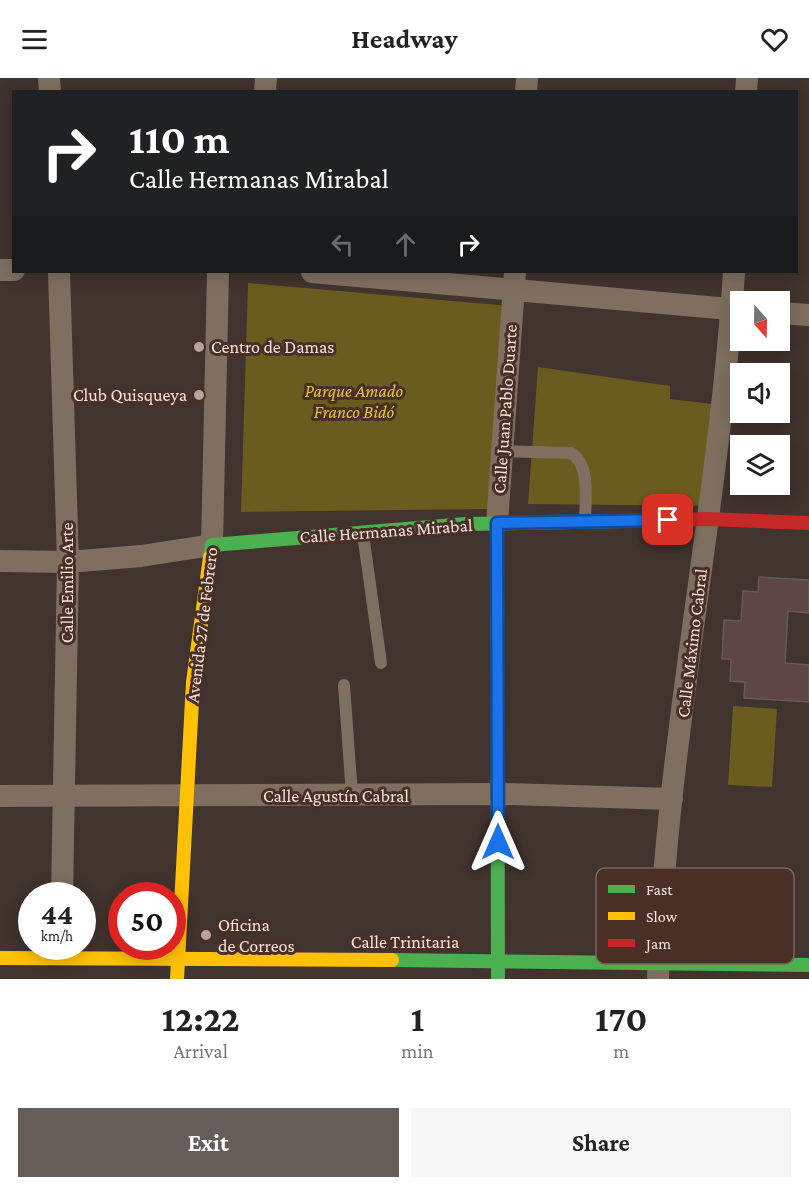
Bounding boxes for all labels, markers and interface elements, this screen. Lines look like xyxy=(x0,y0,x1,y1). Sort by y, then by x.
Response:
icon: menu xyxy=(18,23,51,56)
icon: heart xyxy=(758,23,791,56)
text: Headway xyxy=(351,24,458,54)
icon: right xyxy=(30,114,108,192)
text: 110 m xyxy=(129,115,230,162)
text: Calle Hermanas Mirabal xyxy=(129,164,389,194)
icon: left xyxy=(326,228,359,261)
icon: ahead xyxy=(389,228,422,261)
icon: right xyxy=(452,228,485,261)
north arrow xyxy=(730,291,790,351)
map controls xyxy=(730,291,790,495)
street label: Calle Juan Pablo Duarte xyxy=(489,324,521,494)
place label: Centro de Damas xyxy=(211,337,334,357)
marker: Centro de Damas xyxy=(192,340,206,354)
button: sound xyxy=(730,363,790,423)
park label: Parque Amado Franco Bidó xyxy=(305,381,403,422)
place label: Club Quisqueya xyxy=(73,385,187,405)
marker: Club Quisqueya xyxy=(192,388,206,402)
button: layers xyxy=(730,435,790,495)
pin xyxy=(642,494,693,545)
icon: arrive xyxy=(651,503,684,536)
street label: Calle Hermanas Mirabal xyxy=(299,515,473,547)
street label: Calle Emilio Arte xyxy=(57,523,77,643)
street label: Avenida 27 de Febrero xyxy=(183,546,221,704)
street label: Calle Máximo Cabral xyxy=(673,567,711,719)
street label: Calle Agustín Cabral xyxy=(263,786,409,806)
position arrow xyxy=(466,810,530,874)
legend xyxy=(596,868,794,964)
text: Fast xyxy=(646,881,673,898)
speed limit sign: 50 xyxy=(108,882,186,960)
text: 44 xyxy=(41,897,73,930)
text: Slow xyxy=(646,908,678,925)
place label: Oficina de Correos xyxy=(218,915,295,956)
text: km/h xyxy=(41,928,73,944)
marker: Oficina de Correos xyxy=(199,928,213,942)
street label: Calle Trinitaria xyxy=(351,932,459,952)
text: Jam xyxy=(644,935,671,953)
text: 12:22 xyxy=(162,999,240,1039)
text: 1 xyxy=(411,999,424,1039)
text: 170 xyxy=(595,999,647,1039)
text: Arrival xyxy=(173,1040,228,1062)
text: min xyxy=(401,1040,433,1062)
text: m xyxy=(613,1040,629,1062)
button: Exit xyxy=(18,1108,399,1177)
button: Share xyxy=(411,1108,791,1177)

